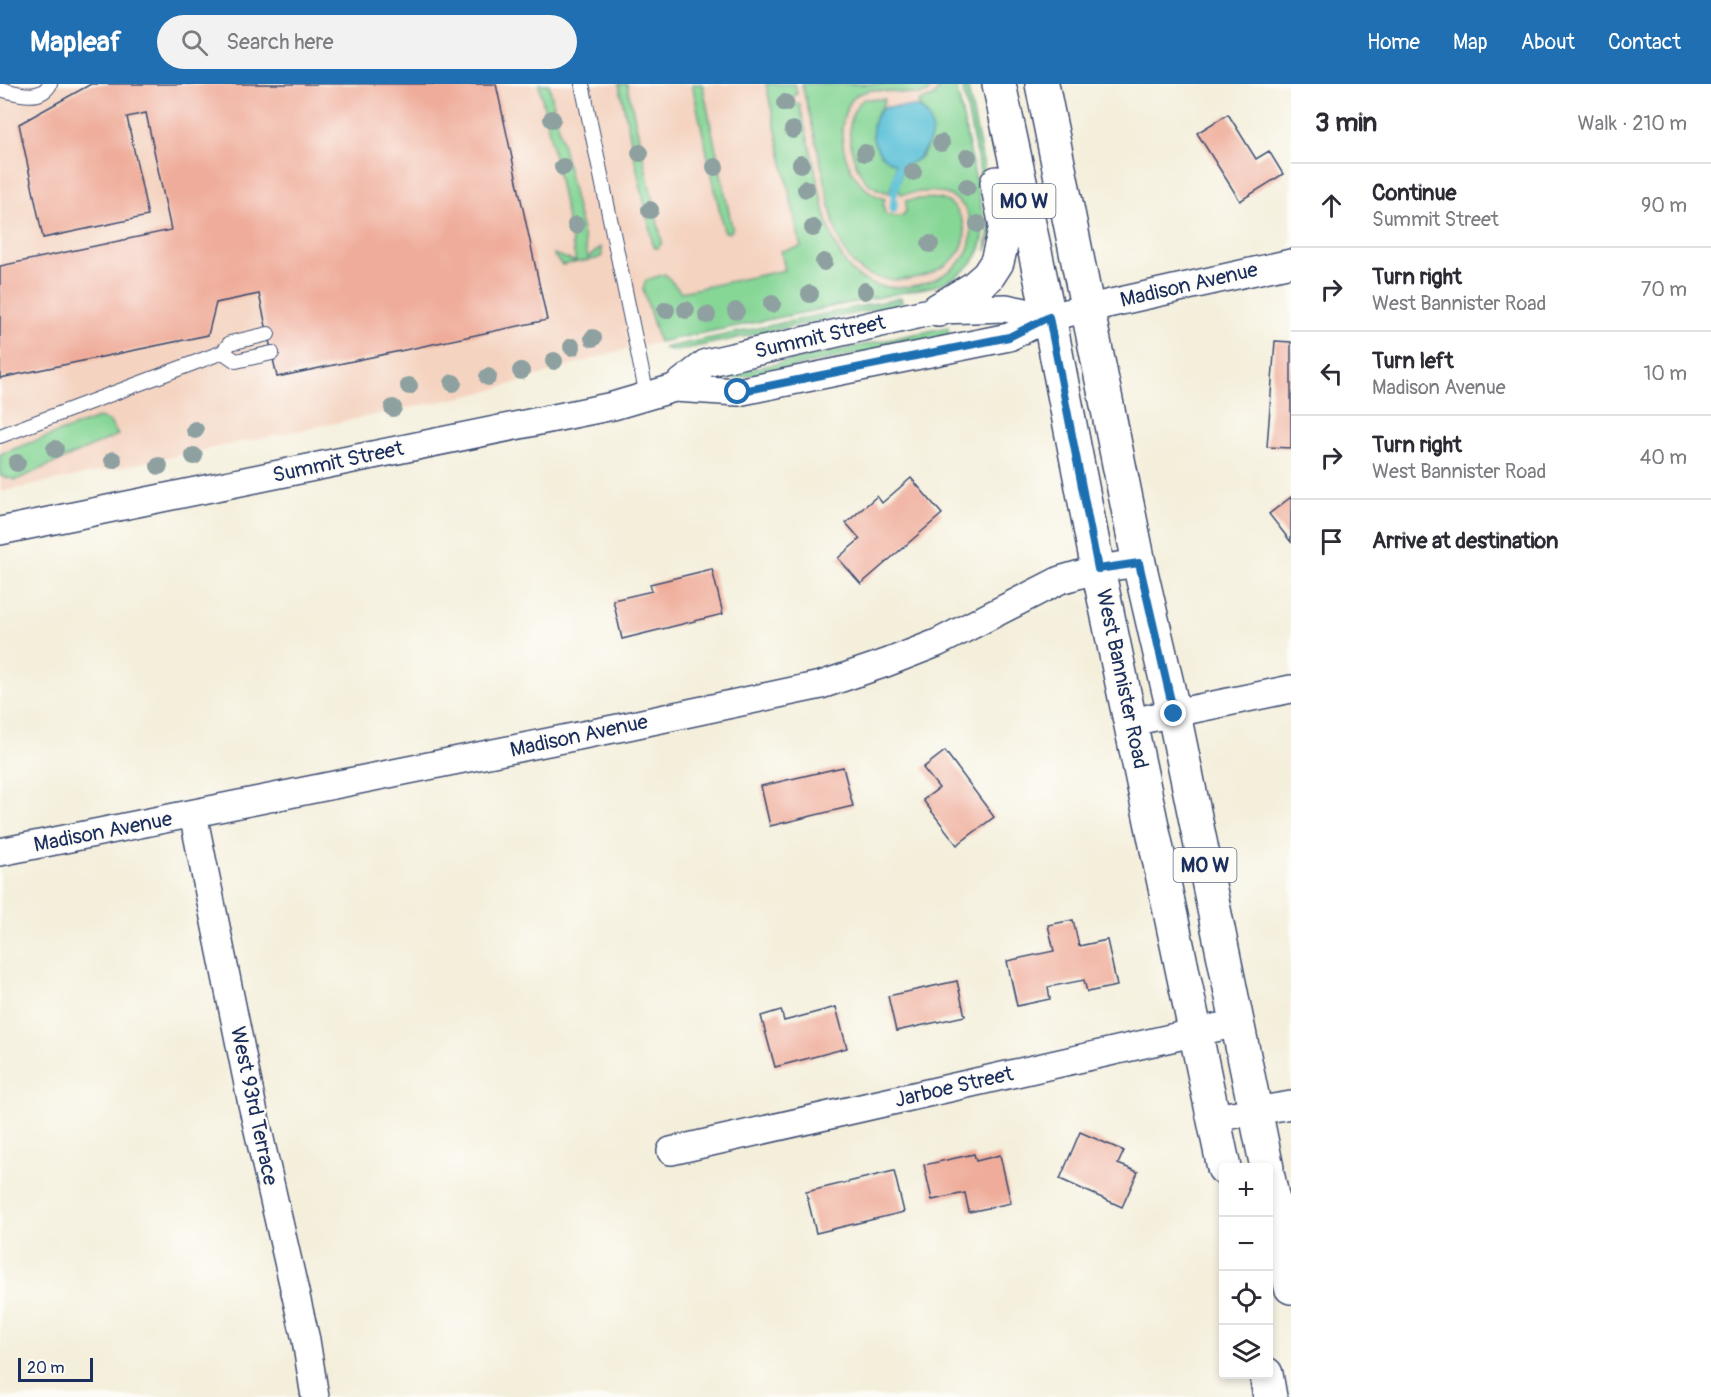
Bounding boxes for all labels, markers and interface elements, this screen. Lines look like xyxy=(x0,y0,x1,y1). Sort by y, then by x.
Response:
search box xyxy=(157,15,577,69)
text: Mapleaf xyxy=(30,25,121,60)
icon: search xyxy=(178,26,211,59)
text: Search here xyxy=(226,28,334,56)
text: Home xyxy=(1367,29,1420,56)
text: Map xyxy=(1453,29,1488,56)
text: About xyxy=(1521,29,1575,56)
text: Contact xyxy=(1608,29,1681,56)
text: 3 min xyxy=(1315,107,1377,139)
text: Walk · 210 m xyxy=(1578,111,1687,136)
text: Continue xyxy=(1372,179,1456,207)
road number: MO W xyxy=(992,184,1056,218)
icon: ahead xyxy=(1315,189,1348,222)
text: 90 m xyxy=(1641,193,1687,218)
text: Summit Street xyxy=(1372,207,1499,232)
street label: Madison Avenue xyxy=(1118,256,1261,314)
text: Turn right xyxy=(1372,263,1462,291)
icon: right xyxy=(1315,273,1348,306)
text: 70 m xyxy=(1641,277,1687,302)
text: West Bannister Road xyxy=(1372,291,1546,316)
street label: Summit Street xyxy=(752,309,888,365)
text: Turn left xyxy=(1372,347,1454,375)
icon: left xyxy=(1315,357,1348,390)
text: 10 m xyxy=(1643,361,1687,386)
text: Madison Avenue xyxy=(1372,375,1506,400)
route start xyxy=(724,378,750,404)
text: Turn right xyxy=(1372,431,1462,459)
street label: Summit Street xyxy=(270,435,406,489)
icon: right xyxy=(1315,441,1348,474)
text: 40 m xyxy=(1640,445,1687,470)
text: West Bannister Road xyxy=(1372,459,1546,484)
icon: arrive xyxy=(1315,525,1348,558)
text: Arrive at destination xyxy=(1372,527,1558,555)
street label: West Bannister Road xyxy=(1090,587,1154,771)
route end xyxy=(1160,700,1186,726)
street label: Madison Avenue xyxy=(508,708,651,764)
street label: Madison Avenue xyxy=(32,805,175,859)
road number: MO W xyxy=(1174,848,1236,882)
street label: West 93rd Terrace xyxy=(224,1024,284,1189)
street label: Jarboe Street xyxy=(892,1060,1016,1114)
map controls xyxy=(1219,1163,1273,1379)
button: + xyxy=(1219,1163,1273,1217)
button: − xyxy=(1219,1217,1273,1271)
button: locate xyxy=(1219,1271,1273,1325)
button: layers xyxy=(1219,1325,1273,1379)
scale bar xyxy=(18,1355,93,1382)
text: 20 m xyxy=(27,1358,65,1378)

